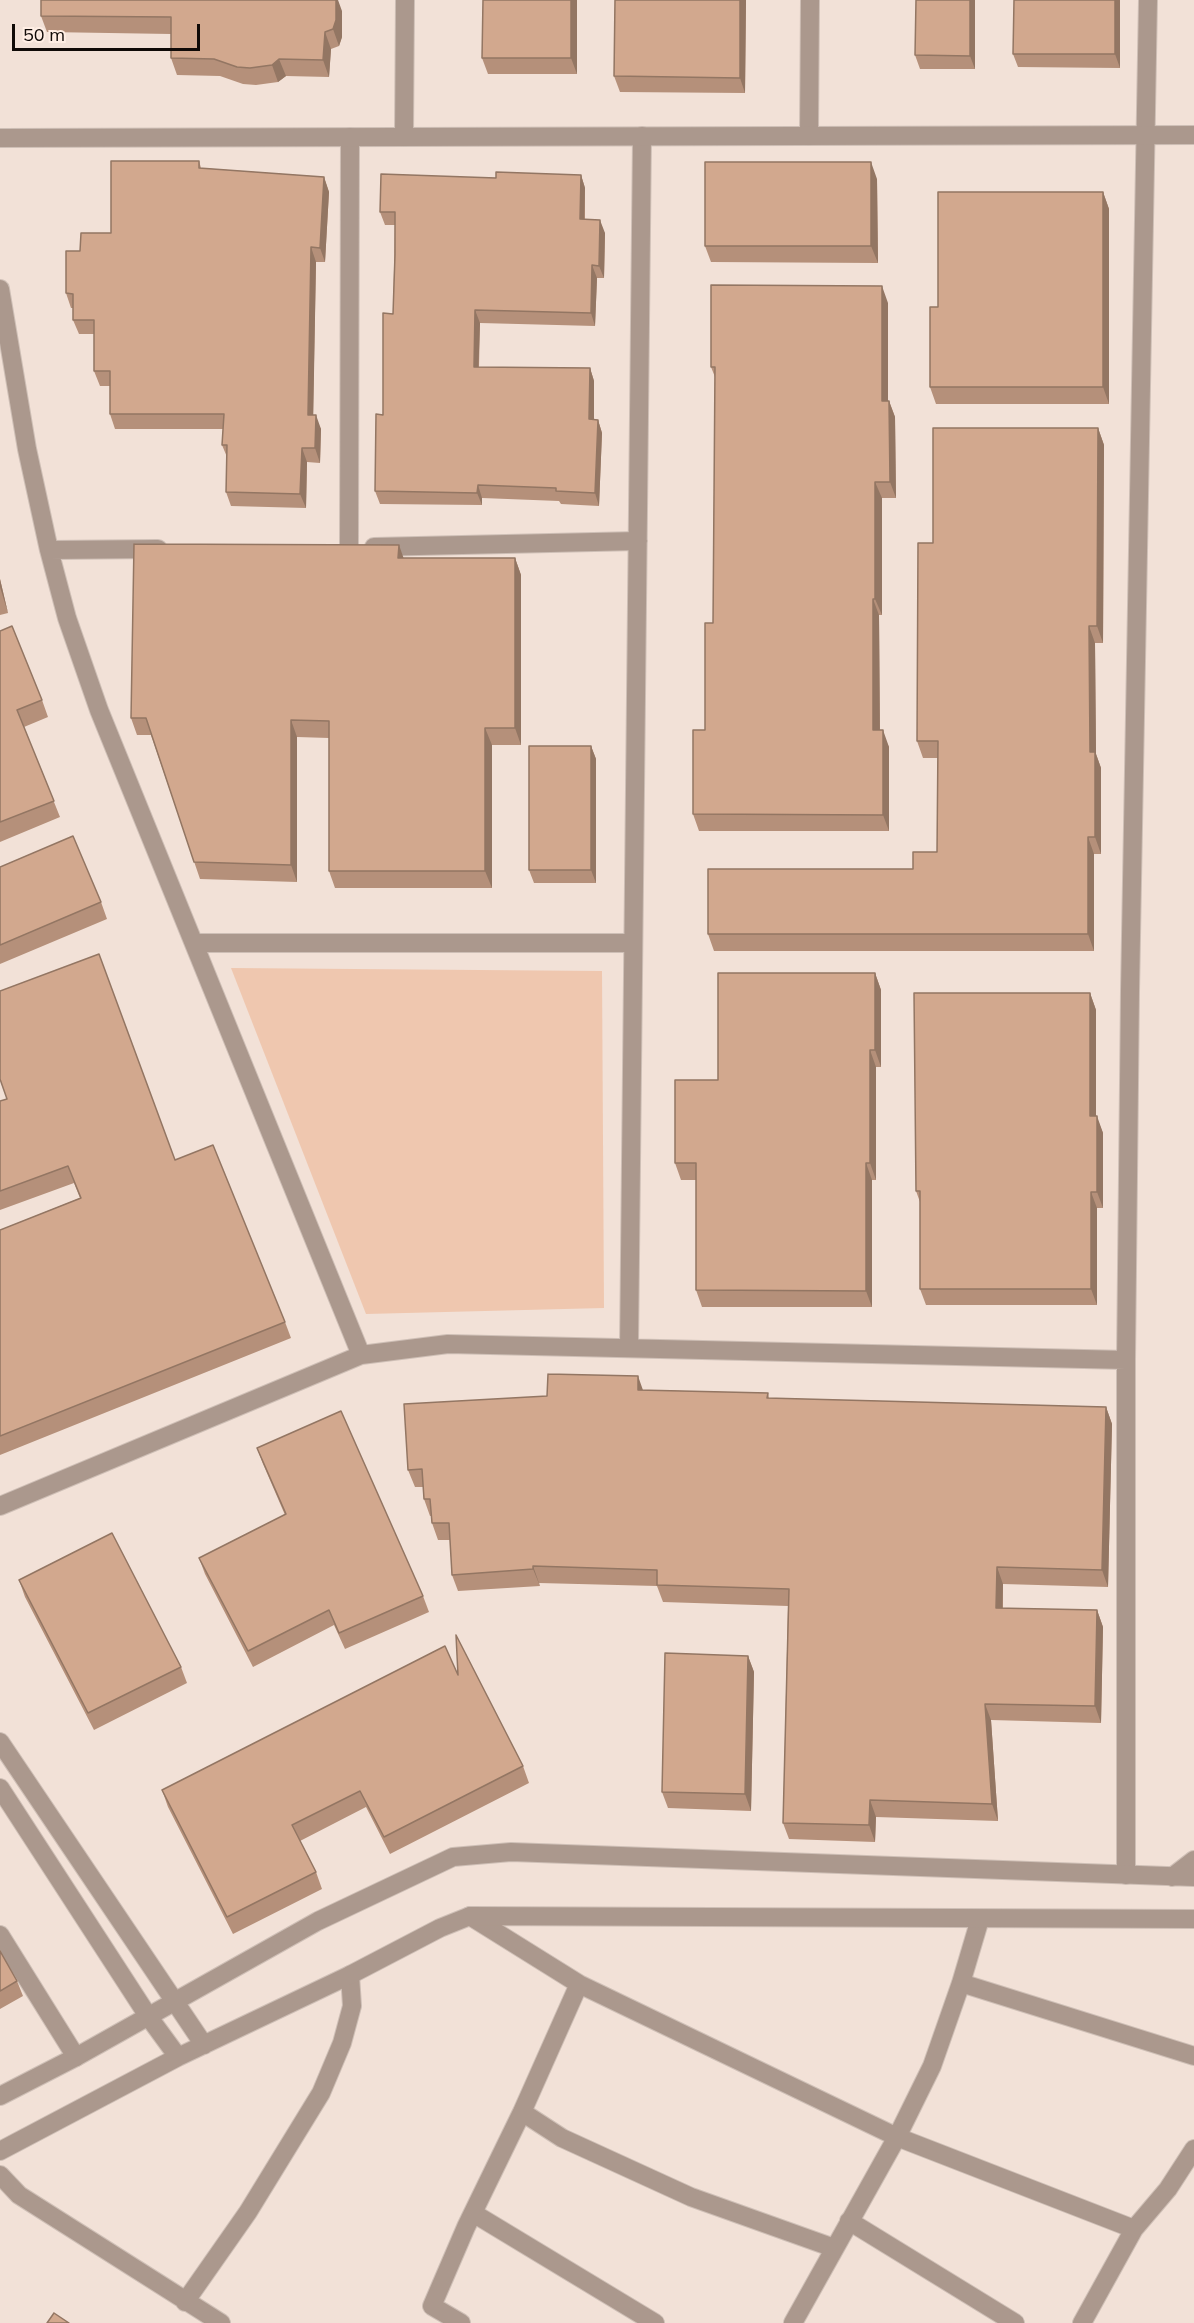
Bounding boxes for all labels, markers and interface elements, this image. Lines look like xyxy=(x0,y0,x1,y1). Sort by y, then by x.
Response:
scale bar xyxy=(15,12,202,50)
text: 50 m xyxy=(23,23,65,46)

